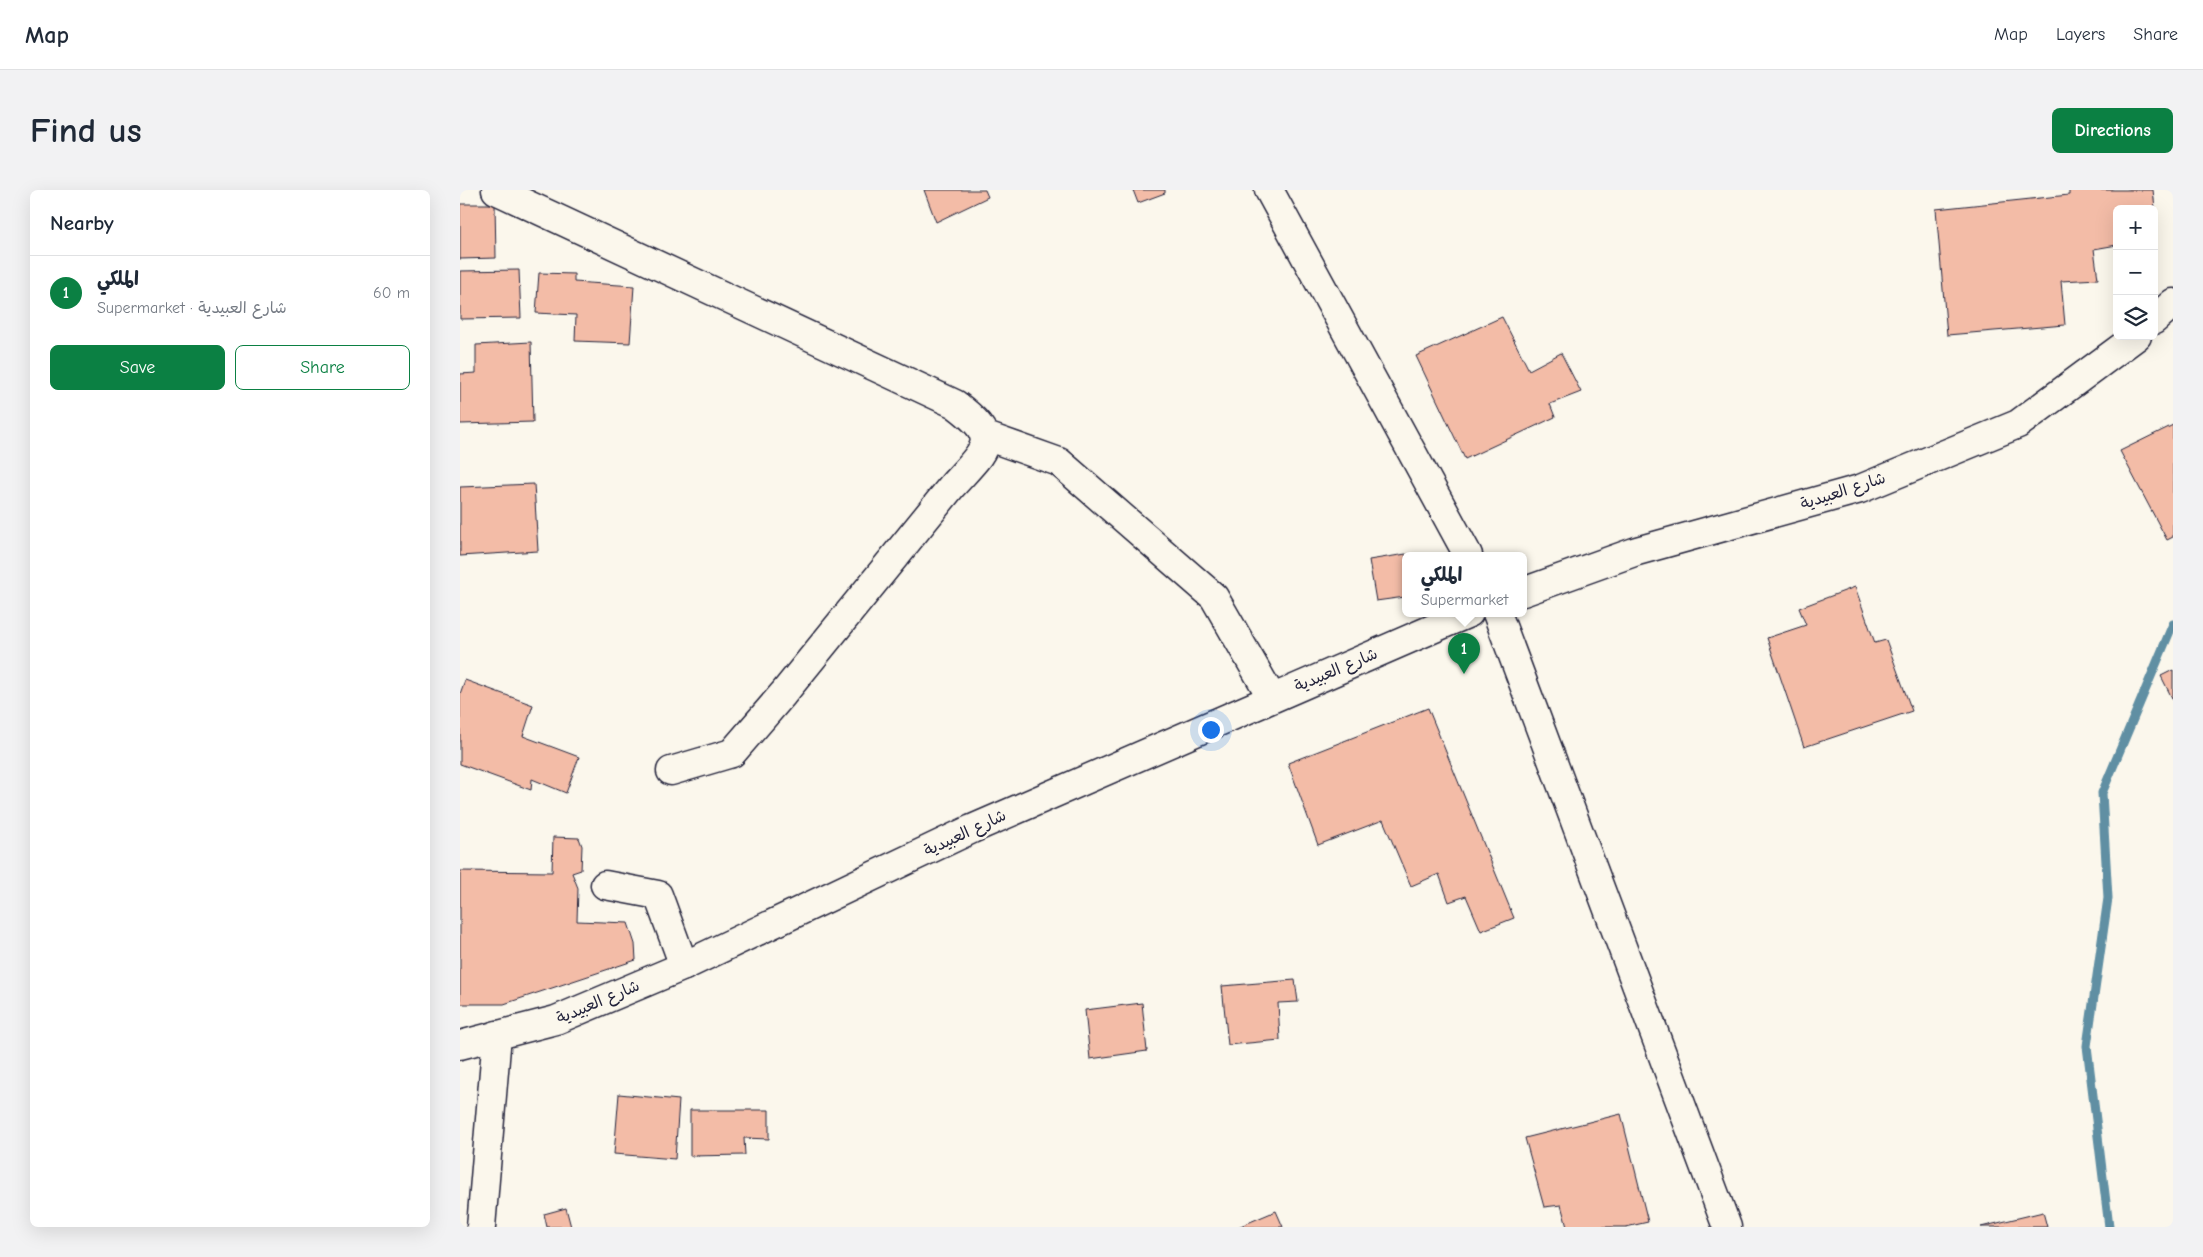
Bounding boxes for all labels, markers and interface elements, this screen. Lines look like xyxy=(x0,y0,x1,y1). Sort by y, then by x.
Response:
text: Map xyxy=(25,21,69,49)
text: Map xyxy=(1994,24,2028,45)
text: Layers xyxy=(2056,24,2105,45)
text: Share xyxy=(2133,24,2178,45)
button: Directions xyxy=(2052,108,2173,153)
text: Find us xyxy=(30,110,142,151)
map controls xyxy=(2113,205,2158,340)
button: + xyxy=(2113,205,2158,250)
text: Nearby xyxy=(50,211,114,235)
button: − xyxy=(2113,250,2158,295)
text: الملكي xyxy=(97,268,139,290)
text: 1 xyxy=(63,284,69,302)
text: 60 m xyxy=(373,284,410,302)
button: layers xyxy=(2113,295,2158,340)
text: Supermarket · شارع العبيدية xyxy=(97,299,287,317)
button: Save xyxy=(50,345,225,390)
button: Share xyxy=(235,345,410,390)
street label: شارع العبيدية xyxy=(1798,469,1888,515)
popup xyxy=(1402,552,1527,617)
text: الملكي xyxy=(1421,564,1462,586)
text: Supermarket xyxy=(1421,591,1508,609)
pin: 1 xyxy=(1448,633,1480,674)
street label: شارع العبيدية xyxy=(1292,644,1381,697)
your location xyxy=(1198,717,1224,743)
street label: شارع العبيدية xyxy=(921,806,1010,862)
street label: شارع العبيدية xyxy=(554,976,643,1029)

